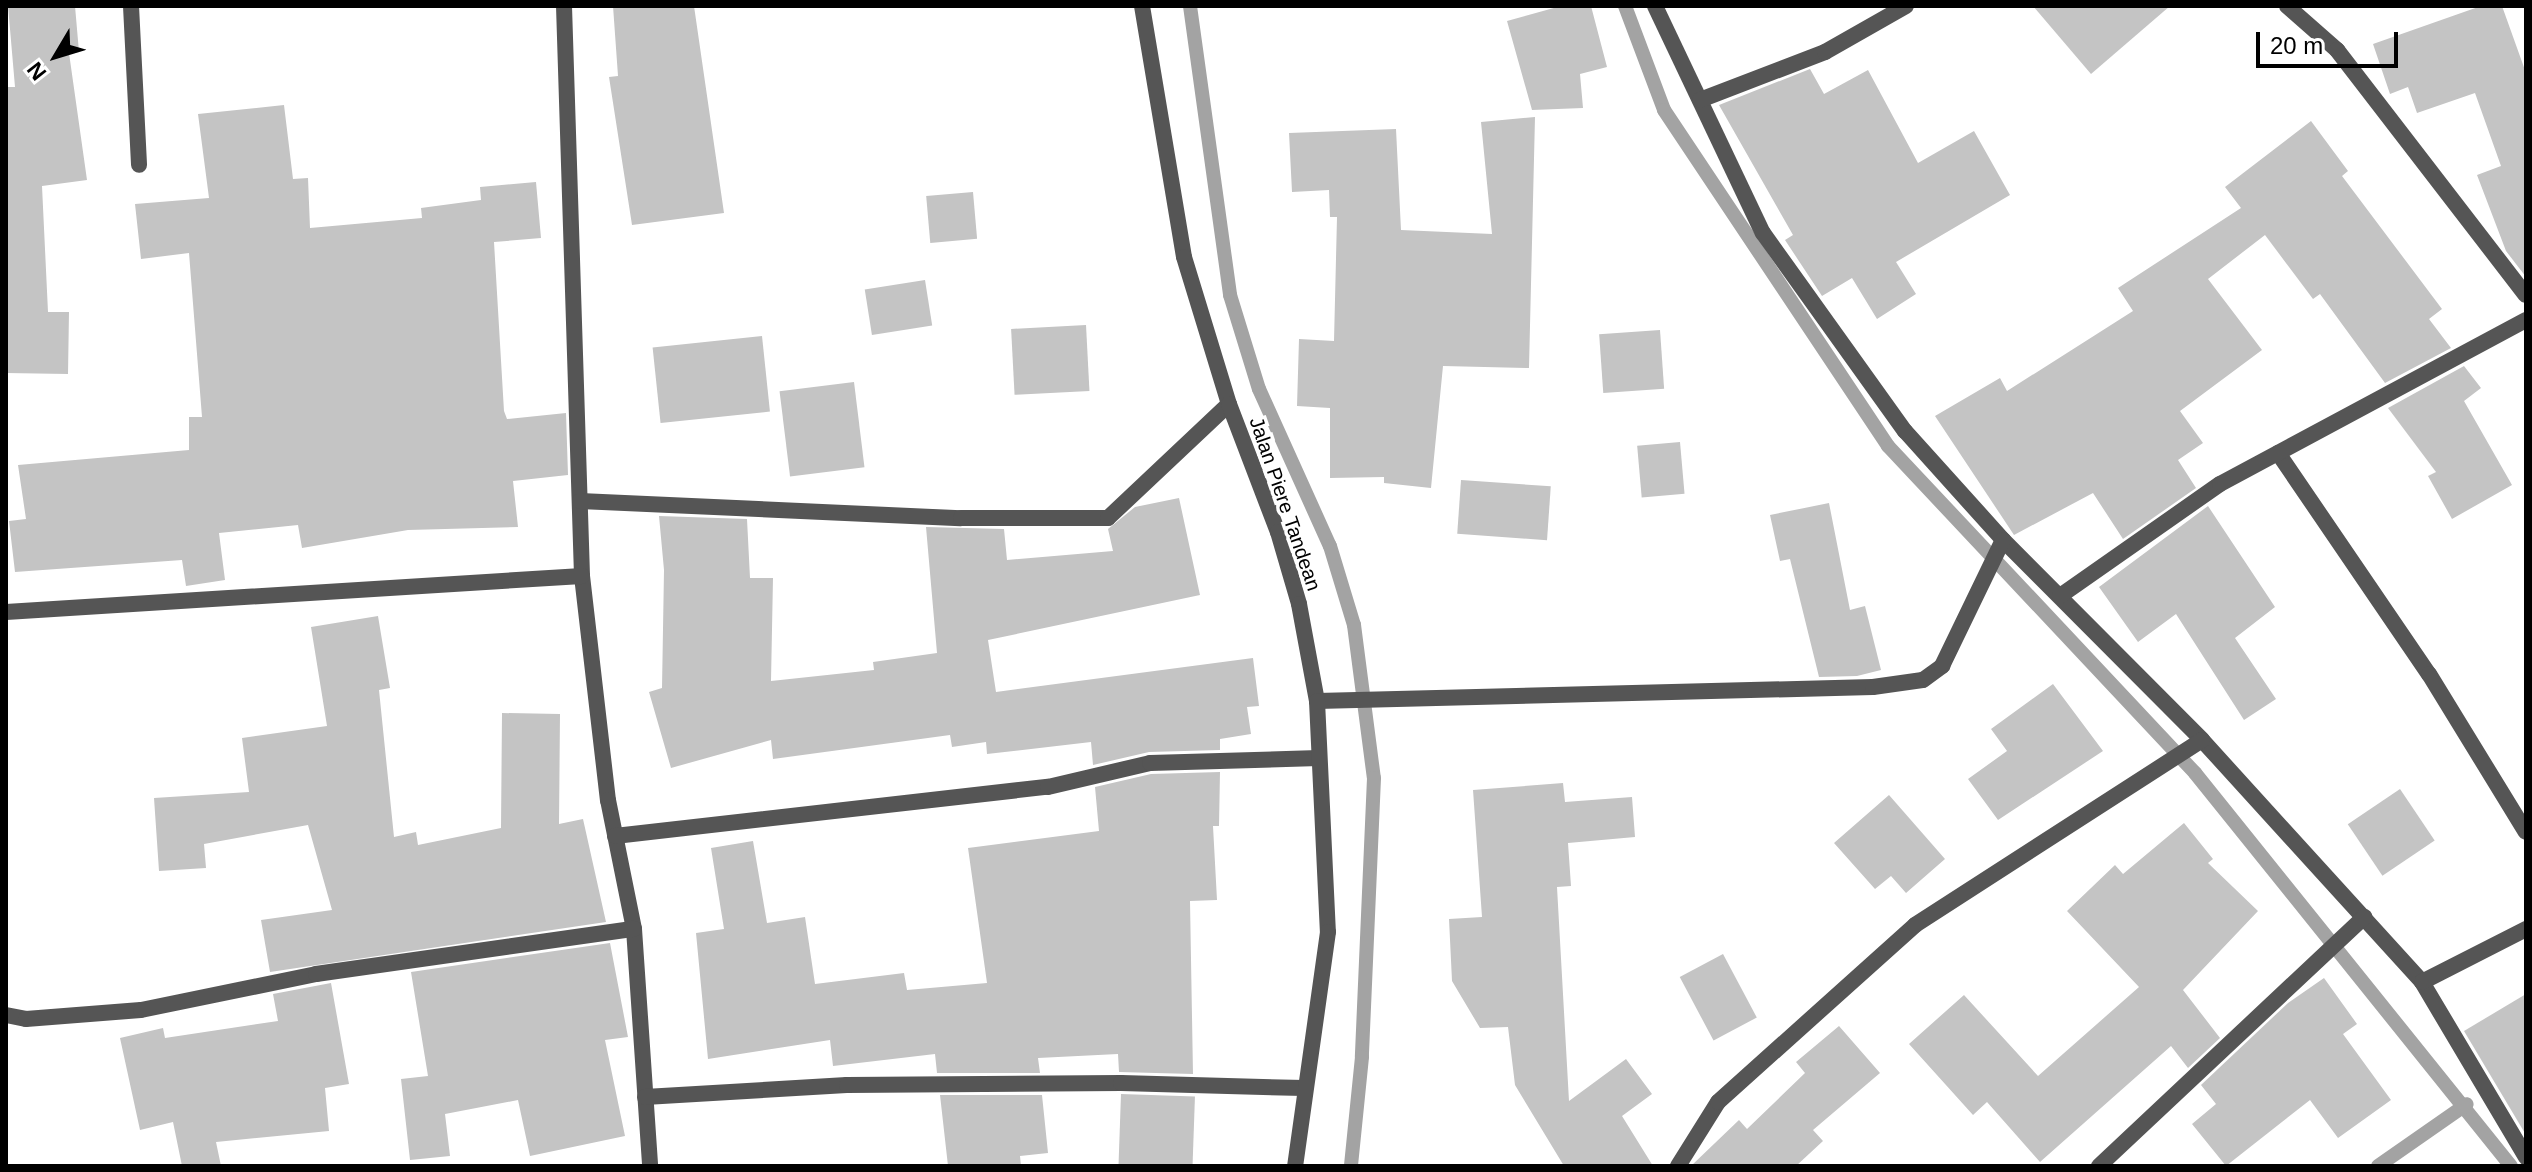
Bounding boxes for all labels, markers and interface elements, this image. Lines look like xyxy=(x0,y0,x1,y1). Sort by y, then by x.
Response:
north arrow xyxy=(16,16,96,96)
scale bar xyxy=(2260,16,2402,66)
text: 20 m xyxy=(2270,32,2323,59)
text: N xyxy=(22,57,51,85)
street label: Jalan Piere Tandean xyxy=(1244,414,1326,594)

